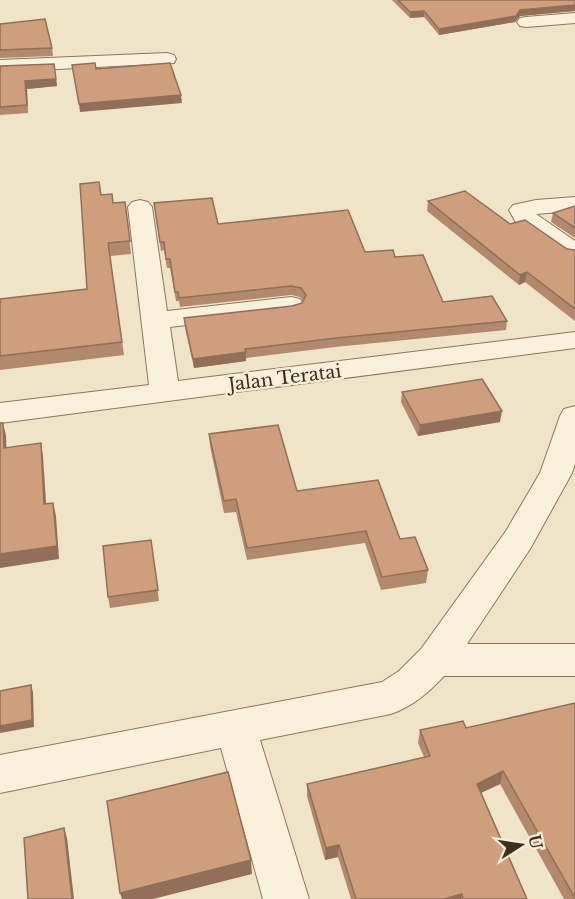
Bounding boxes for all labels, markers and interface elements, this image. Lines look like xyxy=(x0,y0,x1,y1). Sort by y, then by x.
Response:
street label: Jalan Teratai xyxy=(225,360,343,396)
north arrow xyxy=(491,815,551,875)
text: U xyxy=(524,833,547,851)

